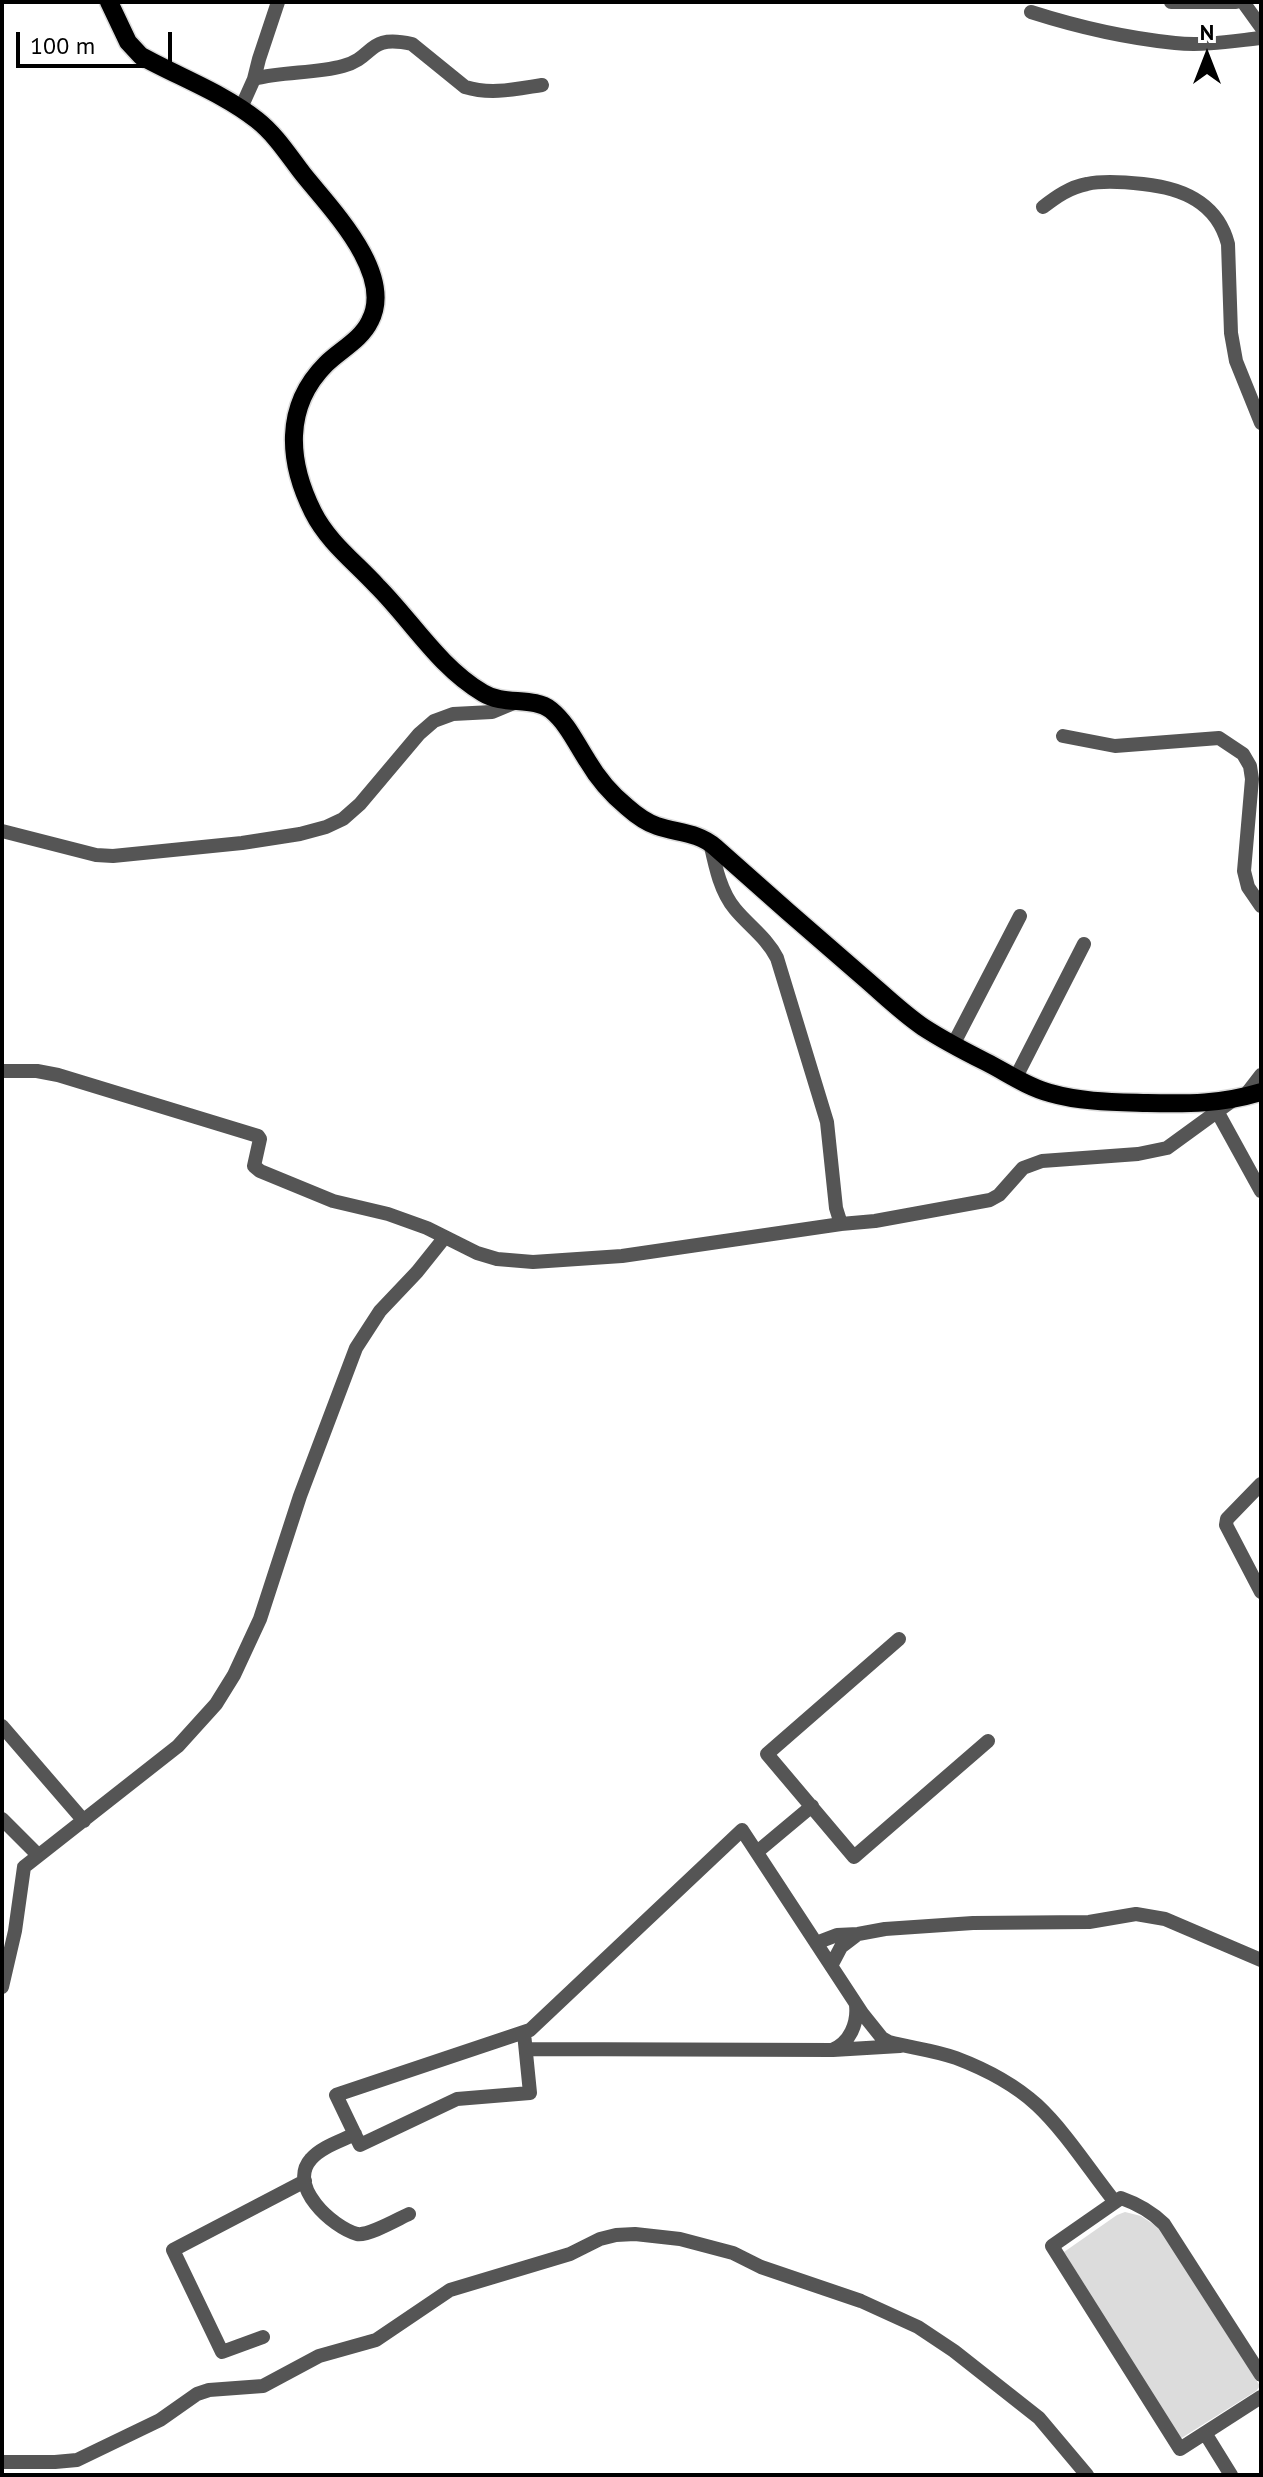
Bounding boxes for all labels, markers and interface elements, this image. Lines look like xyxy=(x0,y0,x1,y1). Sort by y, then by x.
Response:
scale bar xyxy=(20,16,176,66)
north arrow xyxy=(1167,16,1247,96)
text: N xyxy=(1200,18,1214,46)
text: 100 m xyxy=(30,30,95,61)

